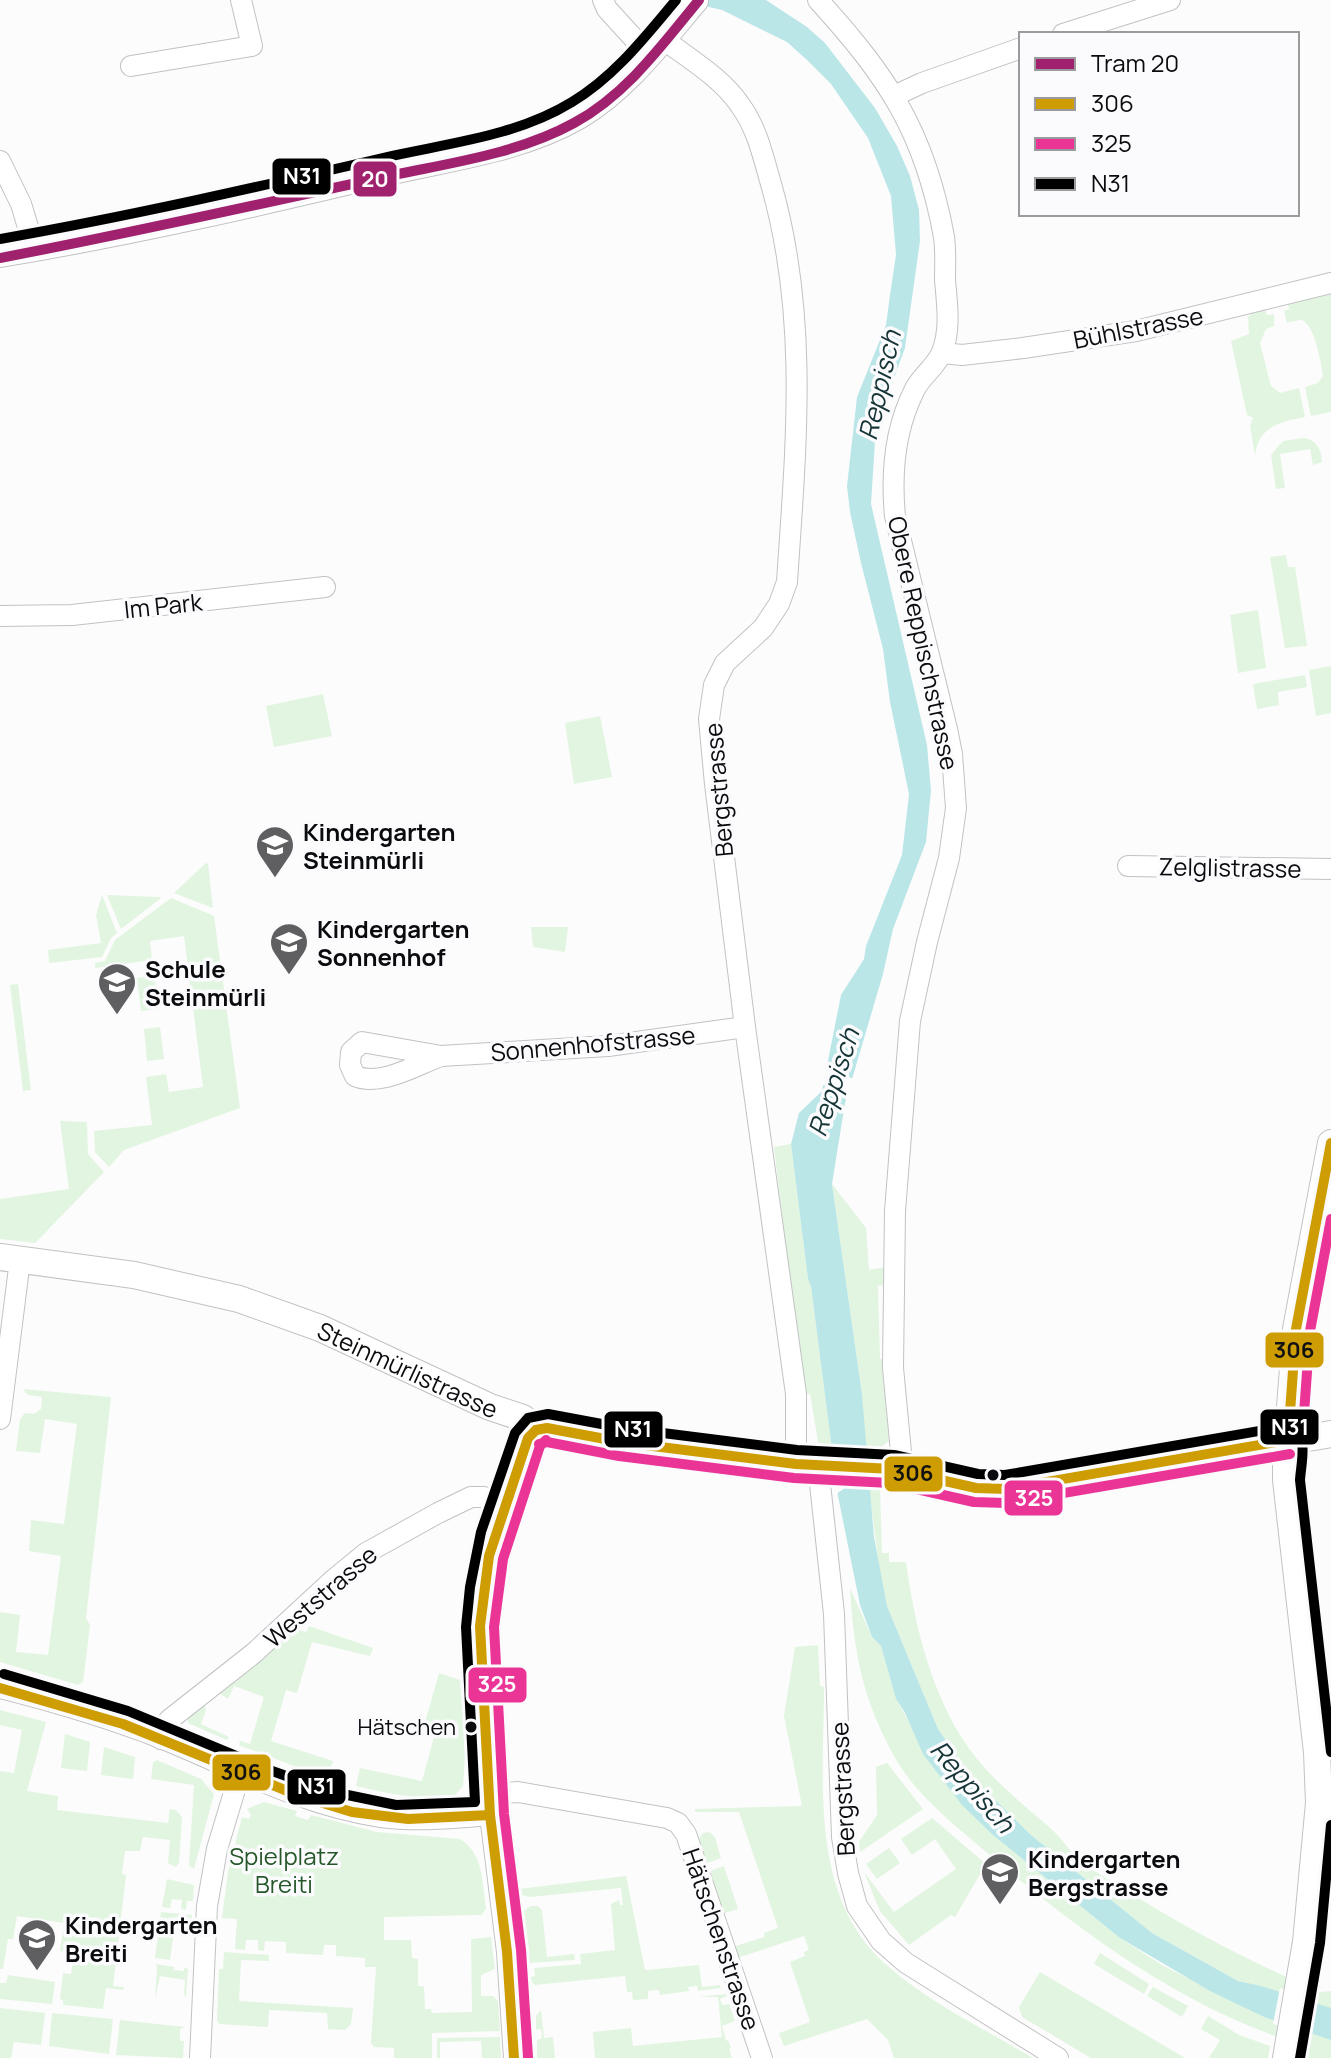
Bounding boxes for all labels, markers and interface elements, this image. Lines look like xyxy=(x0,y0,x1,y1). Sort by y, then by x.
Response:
legend xyxy=(1019,32,1299,216)
text: Tram 20 xyxy=(1091,46,1179,79)
text: 306 xyxy=(1091,86,1134,119)
text: 325 xyxy=(1091,126,1132,159)
line badge: N31 xyxy=(271,157,332,196)
line badge: 20 xyxy=(352,160,398,198)
text: N31 xyxy=(283,161,321,191)
text: 20 xyxy=(361,164,389,194)
text: N31 xyxy=(1091,166,1130,199)
street label: Bühlstrasse xyxy=(1070,298,1206,356)
water label: Reppisch xyxy=(849,325,909,443)
street label: Obere Reppischstrasse xyxy=(881,513,967,773)
street label: Im Park xyxy=(122,584,205,626)
street label: Bergstrasse xyxy=(696,722,740,858)
place label: Kindergarten Steinmürli xyxy=(303,815,455,876)
school or university icon: Kindergarten Steinmürli xyxy=(254,824,296,879)
street label: Zelglistrasse xyxy=(1158,849,1302,885)
place label: Kindergarten Sonnenhof xyxy=(317,912,469,973)
school or university icon: Kindergarten Sonnenhof xyxy=(268,921,310,976)
place label: Schule Steinmürli xyxy=(145,952,266,1013)
school or university icon: Schule Steinmürli xyxy=(96,961,138,1016)
street label: Sonnenhofstrasse xyxy=(489,1018,697,1068)
water label: Reppisch xyxy=(799,1022,868,1141)
street label: Steinmürlistrasse xyxy=(312,1313,502,1425)
line badge: 306 xyxy=(1264,1331,1325,1369)
text: 306 xyxy=(1274,1335,1314,1365)
line badge: N31 xyxy=(1259,1408,1320,1446)
line badge: N31 xyxy=(603,1410,664,1449)
text: N31 xyxy=(1271,1412,1309,1442)
text: N31 xyxy=(614,1414,652,1444)
line badge: 306 xyxy=(883,1455,944,1493)
text: 306 xyxy=(893,1458,933,1488)
unlabelled marker xyxy=(985,1467,1001,1483)
line badge: 325 xyxy=(1003,1479,1064,1517)
text: 325 xyxy=(1015,1483,1053,1513)
street label: Weststrasse xyxy=(256,1538,384,1654)
line badge: 325 xyxy=(467,1666,528,1704)
text: 325 xyxy=(478,1669,516,1699)
place label: Hätschen xyxy=(358,1712,456,1742)
marker: Hätschen xyxy=(463,1719,479,1735)
street label: Bergstrasse xyxy=(822,1721,862,1857)
water label: Reppisch xyxy=(923,1732,1024,1841)
line badge: 306 xyxy=(211,1753,272,1792)
text: 306 xyxy=(221,1757,261,1787)
line badge: N31 xyxy=(286,1768,347,1806)
text: N31 xyxy=(297,1771,335,1801)
park label: Spielplatz Breiti xyxy=(229,1839,339,1900)
place label: Kindergarten Bergstrasse xyxy=(1028,1842,1180,1903)
street label: Hätschenstrasse xyxy=(675,1844,769,2034)
school or university icon: Kindergarten Bergstrasse xyxy=(979,1851,1021,1906)
place label: Kindergarten Breiti xyxy=(65,1908,217,1969)
school or university icon: Kindergarten Breiti xyxy=(16,1917,58,1972)

